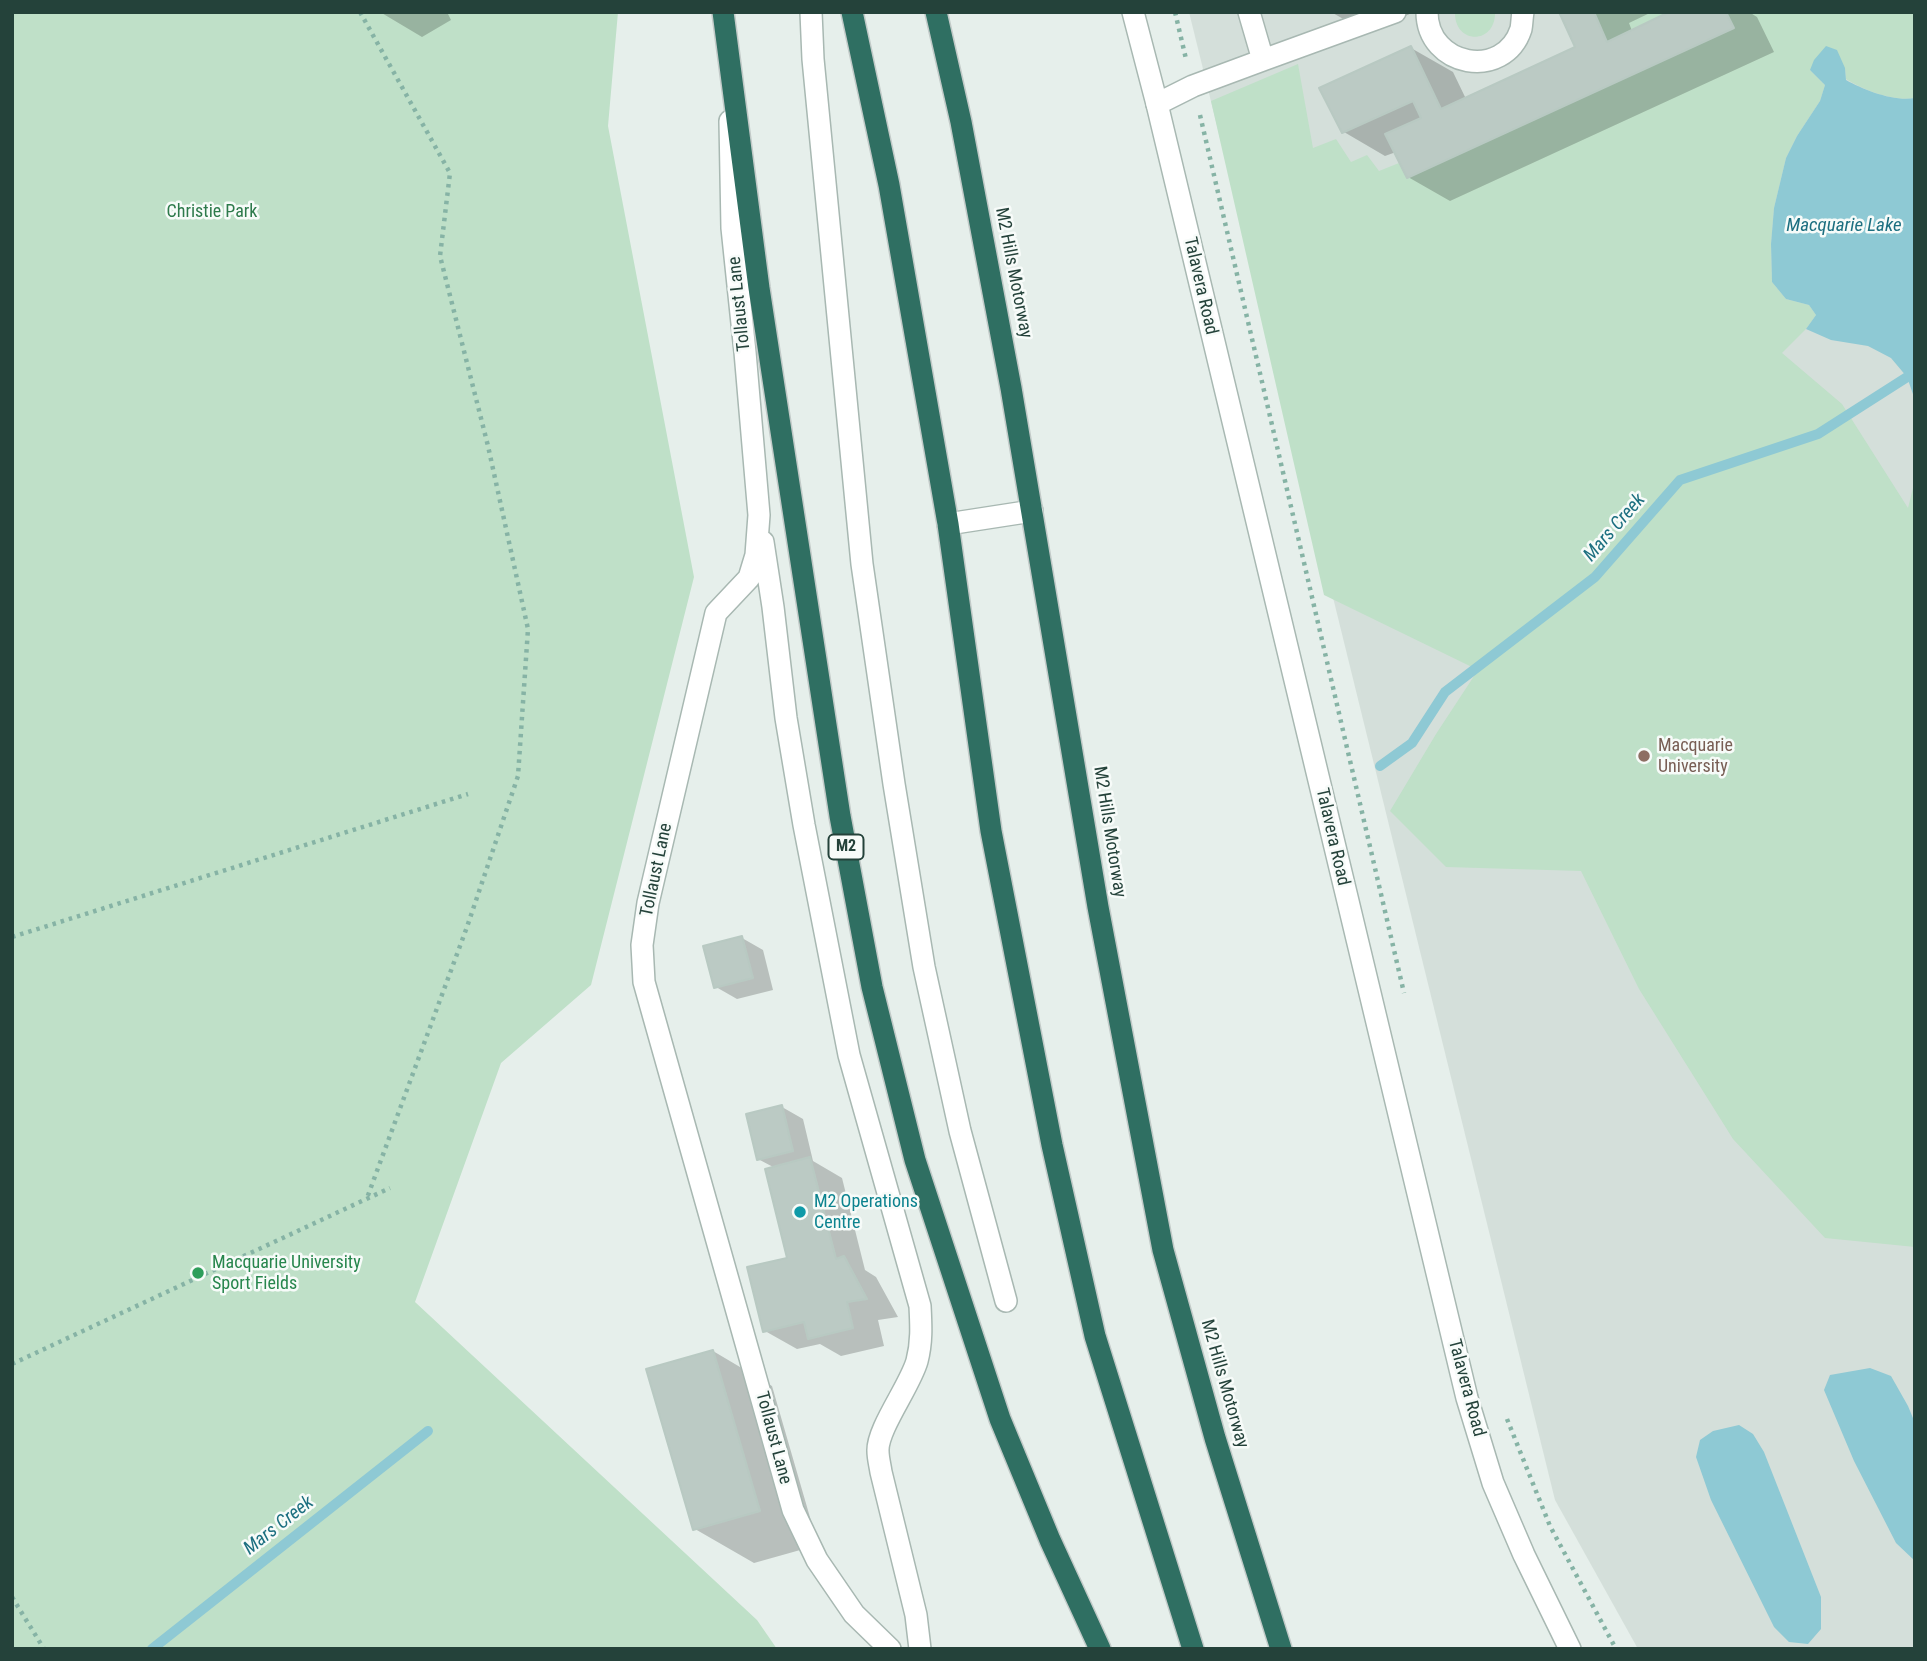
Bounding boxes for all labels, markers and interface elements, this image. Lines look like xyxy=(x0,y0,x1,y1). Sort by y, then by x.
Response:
park label: Christie Park xyxy=(167,201,257,223)
street label: M2 Hills Motorway xyxy=(990,206,1036,340)
water label: Macquarie Lake xyxy=(1786,215,1902,237)
street label: Talavera Road xyxy=(1178,235,1222,337)
street label: Tollaust Lane xyxy=(724,256,756,352)
water label: Mars Creek xyxy=(1579,489,1651,567)
place label: Macquarie University xyxy=(1658,735,1733,778)
marker: Macquarie University xyxy=(1636,748,1652,764)
street label: M2 Hills Motorway xyxy=(1088,765,1130,899)
street label: Talavera Road xyxy=(1310,786,1354,888)
street label: Tollaust Lane xyxy=(637,821,677,919)
road number: M2 xyxy=(828,834,864,860)
place label: M2 Operations Centre xyxy=(814,1191,918,1234)
marker: M2 Operations Centre xyxy=(792,1204,808,1220)
place label: Macquarie University Sport Fields xyxy=(212,1252,361,1294)
marker: Macquarie University Sport Fields xyxy=(190,1265,206,1281)
street label: M2 Hills Motorway xyxy=(1195,1317,1253,1451)
street label: Talavera Road xyxy=(1443,1337,1489,1439)
street label: Tollaust Lane xyxy=(750,1389,796,1487)
water label: Mars Creek xyxy=(239,1492,319,1560)

